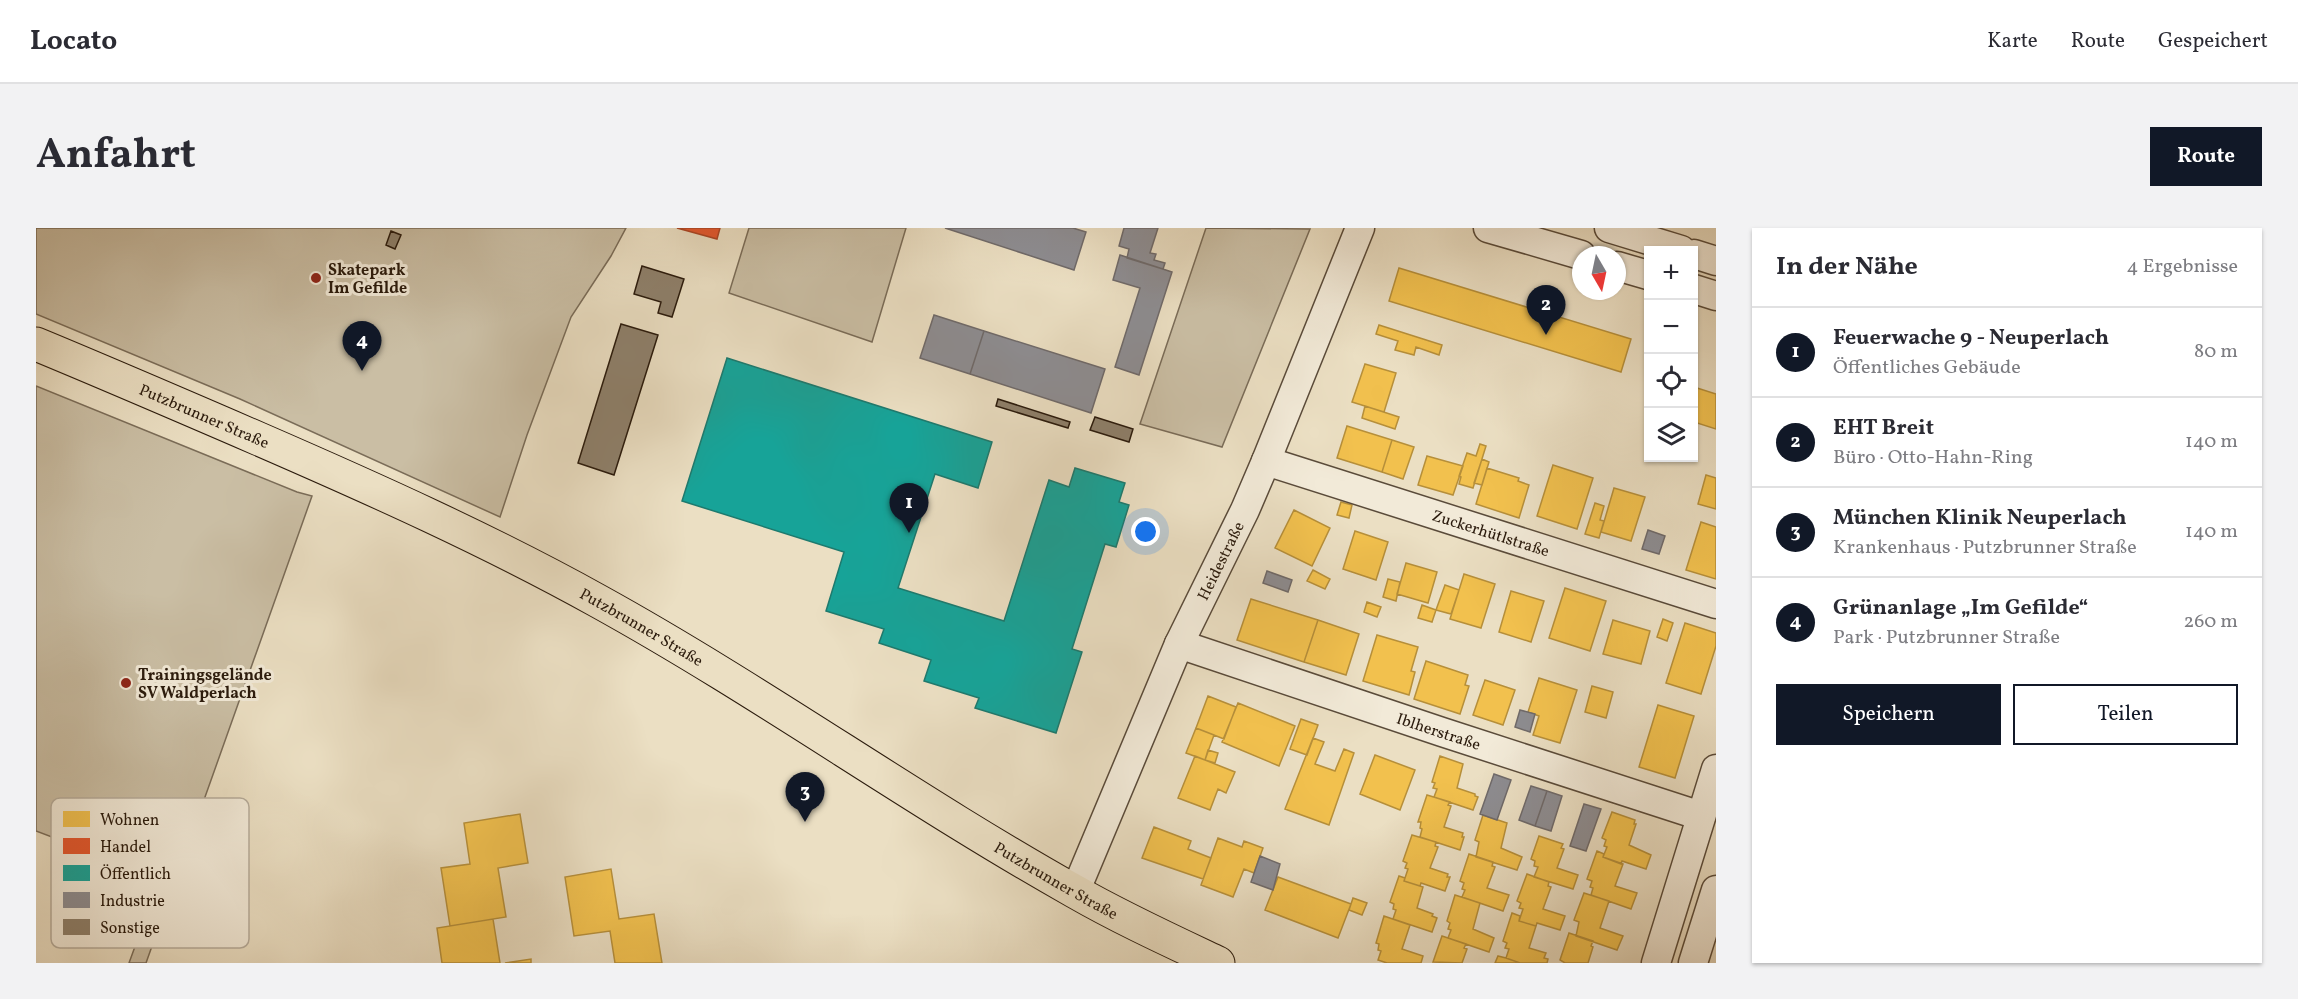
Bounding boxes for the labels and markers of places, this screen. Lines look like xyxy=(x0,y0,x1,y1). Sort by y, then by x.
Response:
place label: Skatepark Im Gefilde xyxy=(328,260,407,300)
marker: Skatepark Im Gefilde xyxy=(309,271,323,285)
pin: 2 xyxy=(1526,285,1566,335)
pin: 4 xyxy=(342,322,382,371)
pin: 1 xyxy=(890,484,928,533)
place label: Trainingsgelände SV Waldperlach xyxy=(138,665,272,705)
marker: Trainingsgelände SV Waldperlach xyxy=(119,676,133,690)
pin: 3 xyxy=(786,772,824,822)

